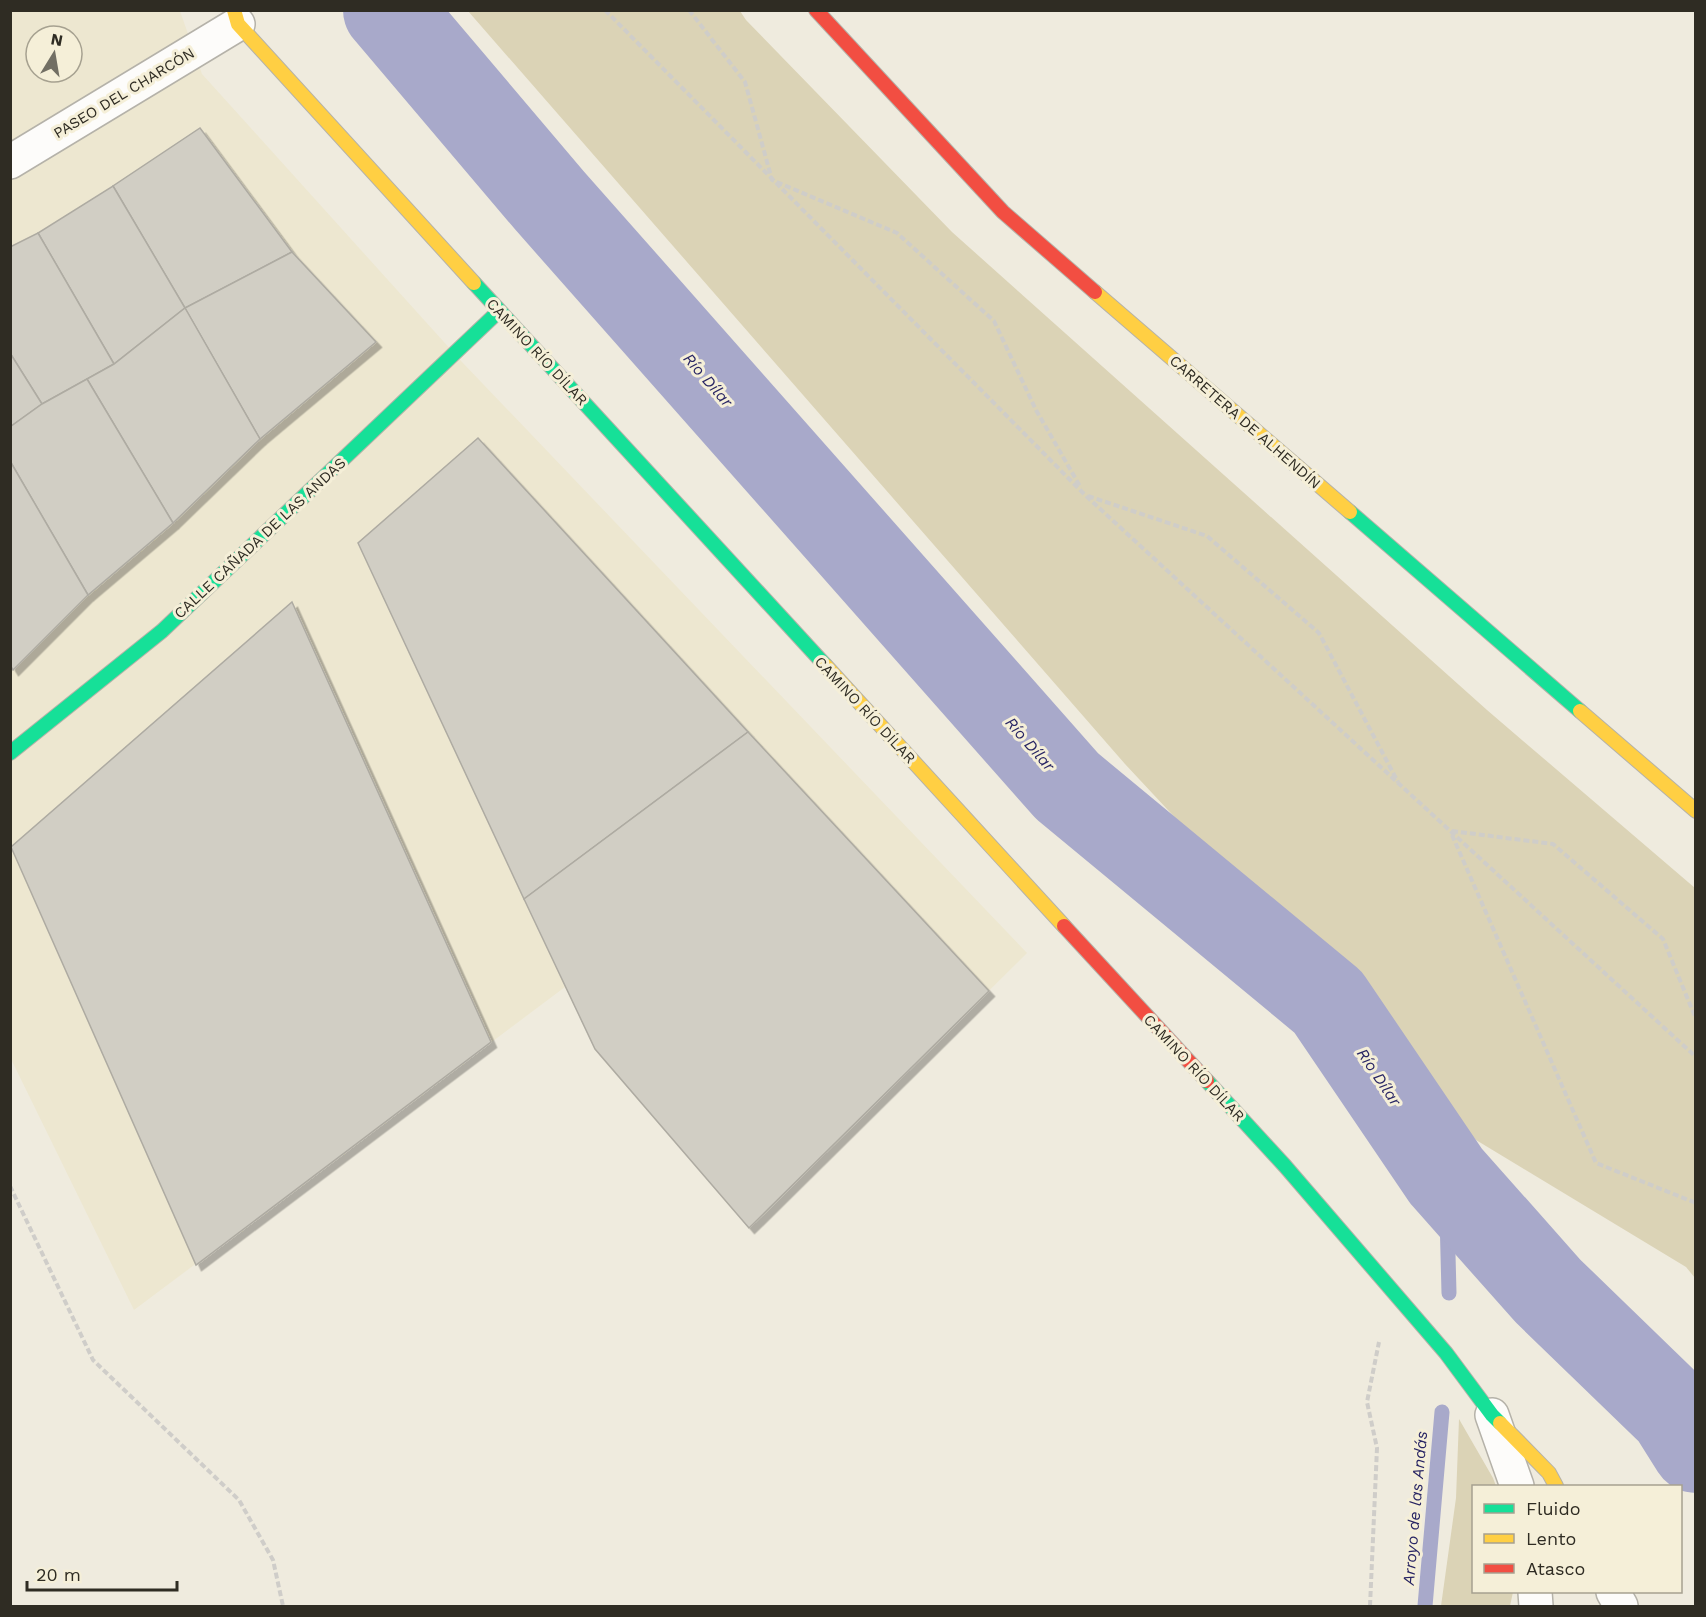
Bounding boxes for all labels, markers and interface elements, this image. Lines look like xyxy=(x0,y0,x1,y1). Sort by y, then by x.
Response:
north arrow xyxy=(24,24,84,84)
text: N xyxy=(49,29,64,50)
street label: PASEO DEL CHARCÓN xyxy=(50,43,198,142)
street label: CAMINO RÍO DÍLAR xyxy=(483,295,591,409)
water label: Río Dílar xyxy=(679,349,737,411)
street label: CARRETERA DE ALHENDÍN xyxy=(1166,351,1324,493)
street label: CALLE CAÑADA DE LAS ANDAS xyxy=(170,454,350,622)
street label: CAMINO RÍO DÍLAR xyxy=(811,653,919,767)
water label: Río Dílar xyxy=(1001,713,1059,775)
street label: CAMINO RÍO DÍLAR xyxy=(1140,1011,1248,1125)
water label: Río Dílar xyxy=(1353,1045,1406,1110)
water label: Arroyo de las Andás xyxy=(1399,1430,1431,1587)
legend xyxy=(1472,1485,1682,1593)
text: Fluido xyxy=(1526,1498,1580,1519)
text: Lento xyxy=(1526,1528,1576,1549)
scale bar xyxy=(27,1554,177,1592)
text: Atasco xyxy=(1526,1558,1585,1579)
text: 20 m xyxy=(36,1564,81,1585)

